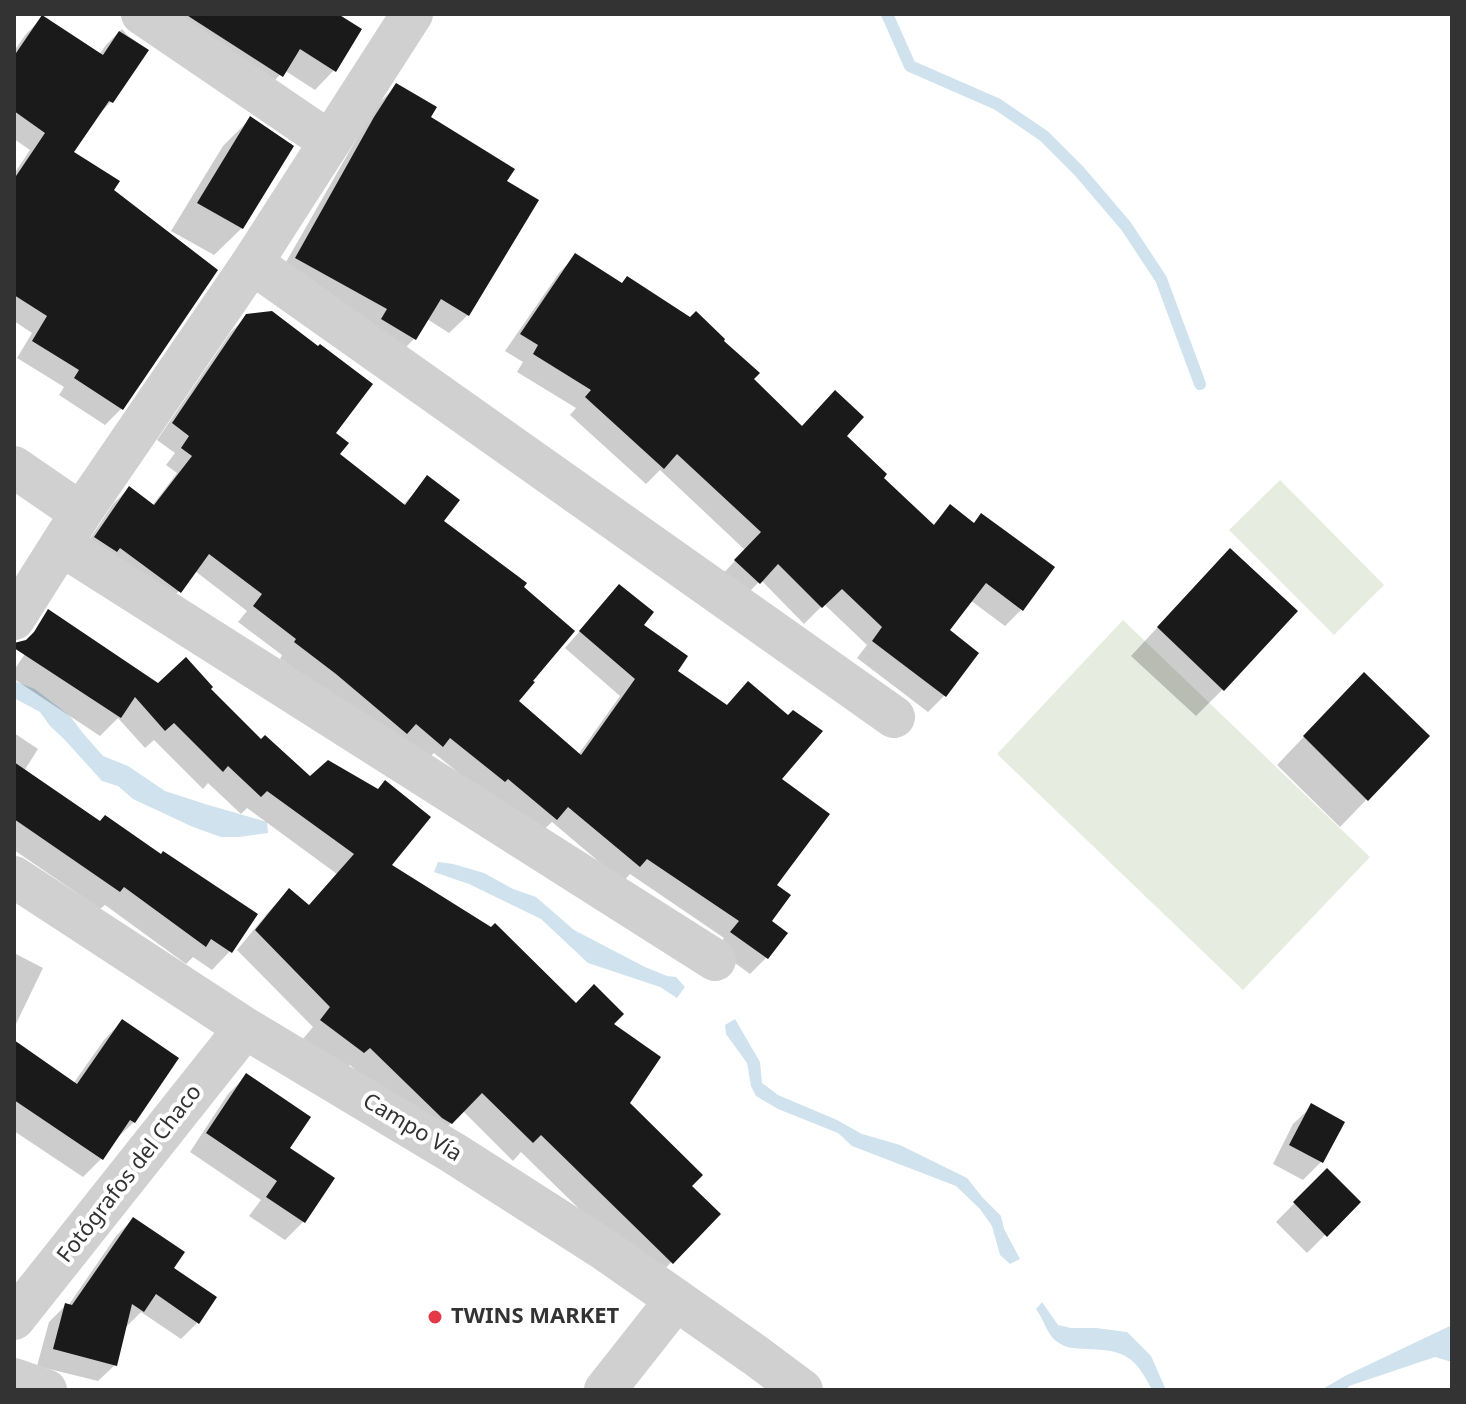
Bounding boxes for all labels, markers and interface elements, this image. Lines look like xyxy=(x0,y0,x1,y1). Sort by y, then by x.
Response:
street label: Fotógrafos del Chaco xyxy=(52,1080,208,1268)
street label: Campo Vía xyxy=(358,1088,466,1168)
place label: TWINS MARKET xyxy=(451,1304,619,1330)
marker: TWINS MARKET xyxy=(426,1308,444,1326)

